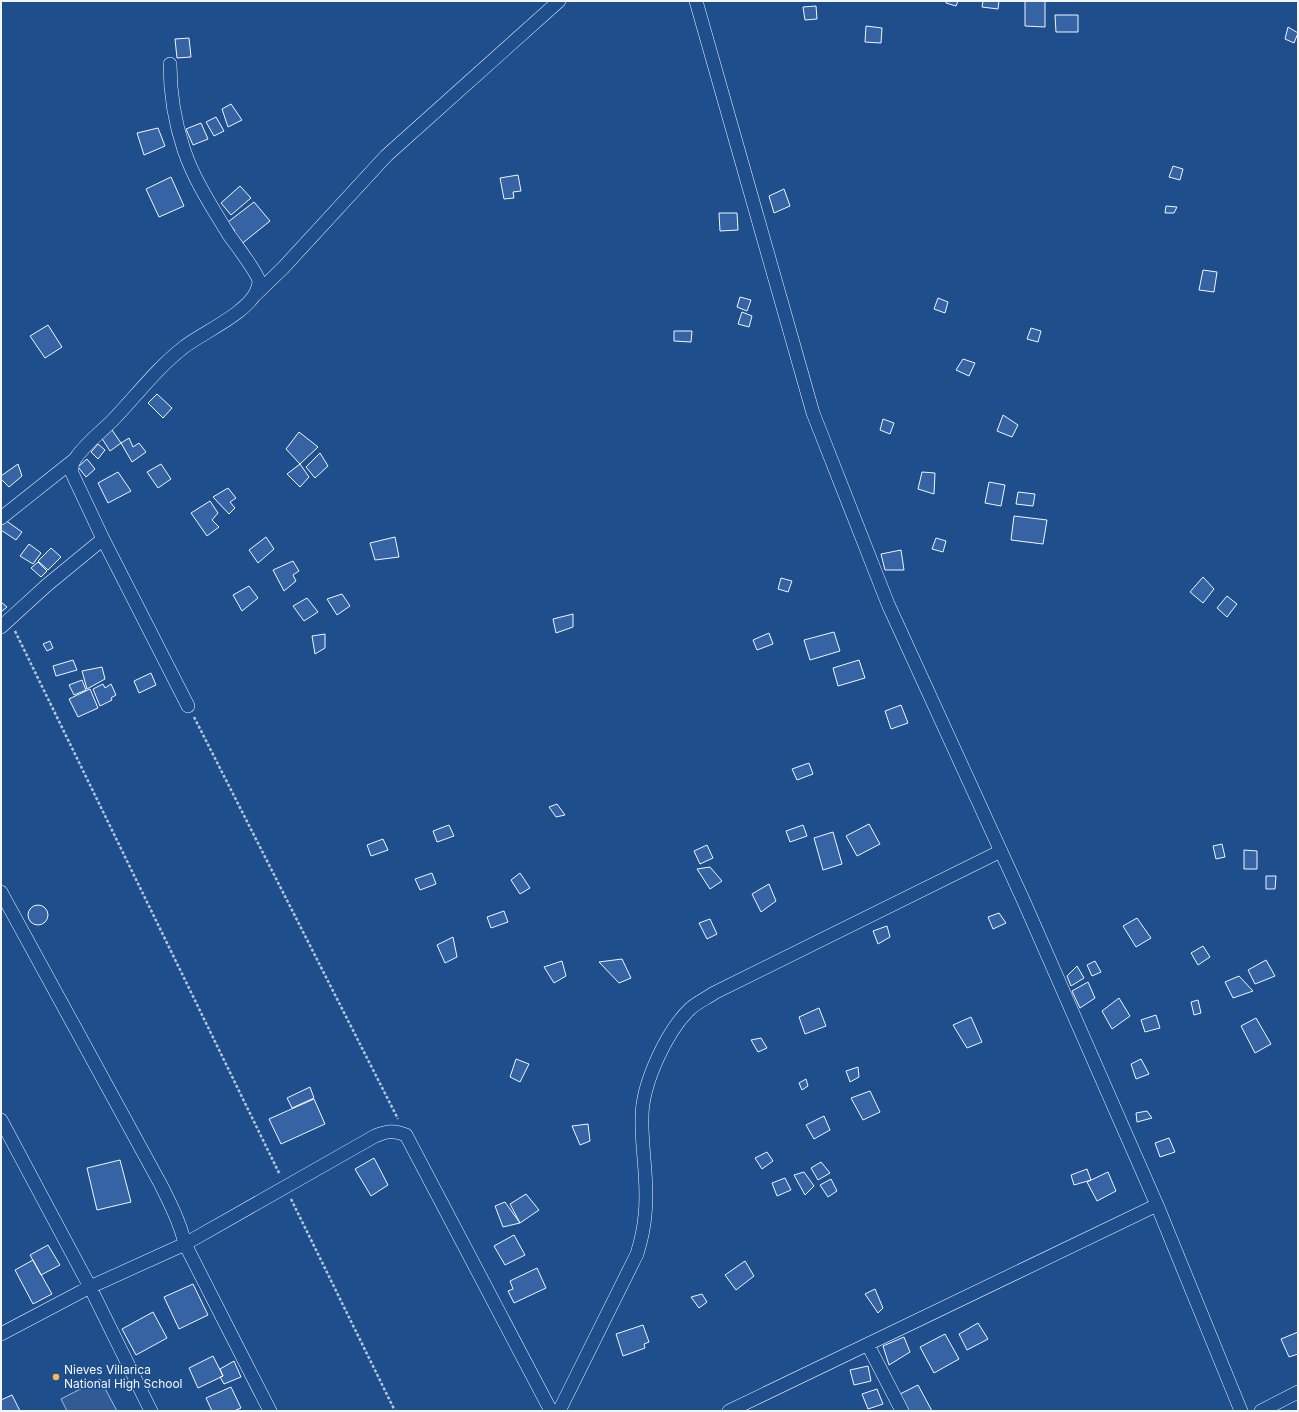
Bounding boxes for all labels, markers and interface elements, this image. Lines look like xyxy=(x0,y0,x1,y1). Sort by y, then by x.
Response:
place label: Nieves Villarica National High School xyxy=(64,1362,183,1391)
marker: Nieves Villarica National High School xyxy=(51,1372,61,1382)

